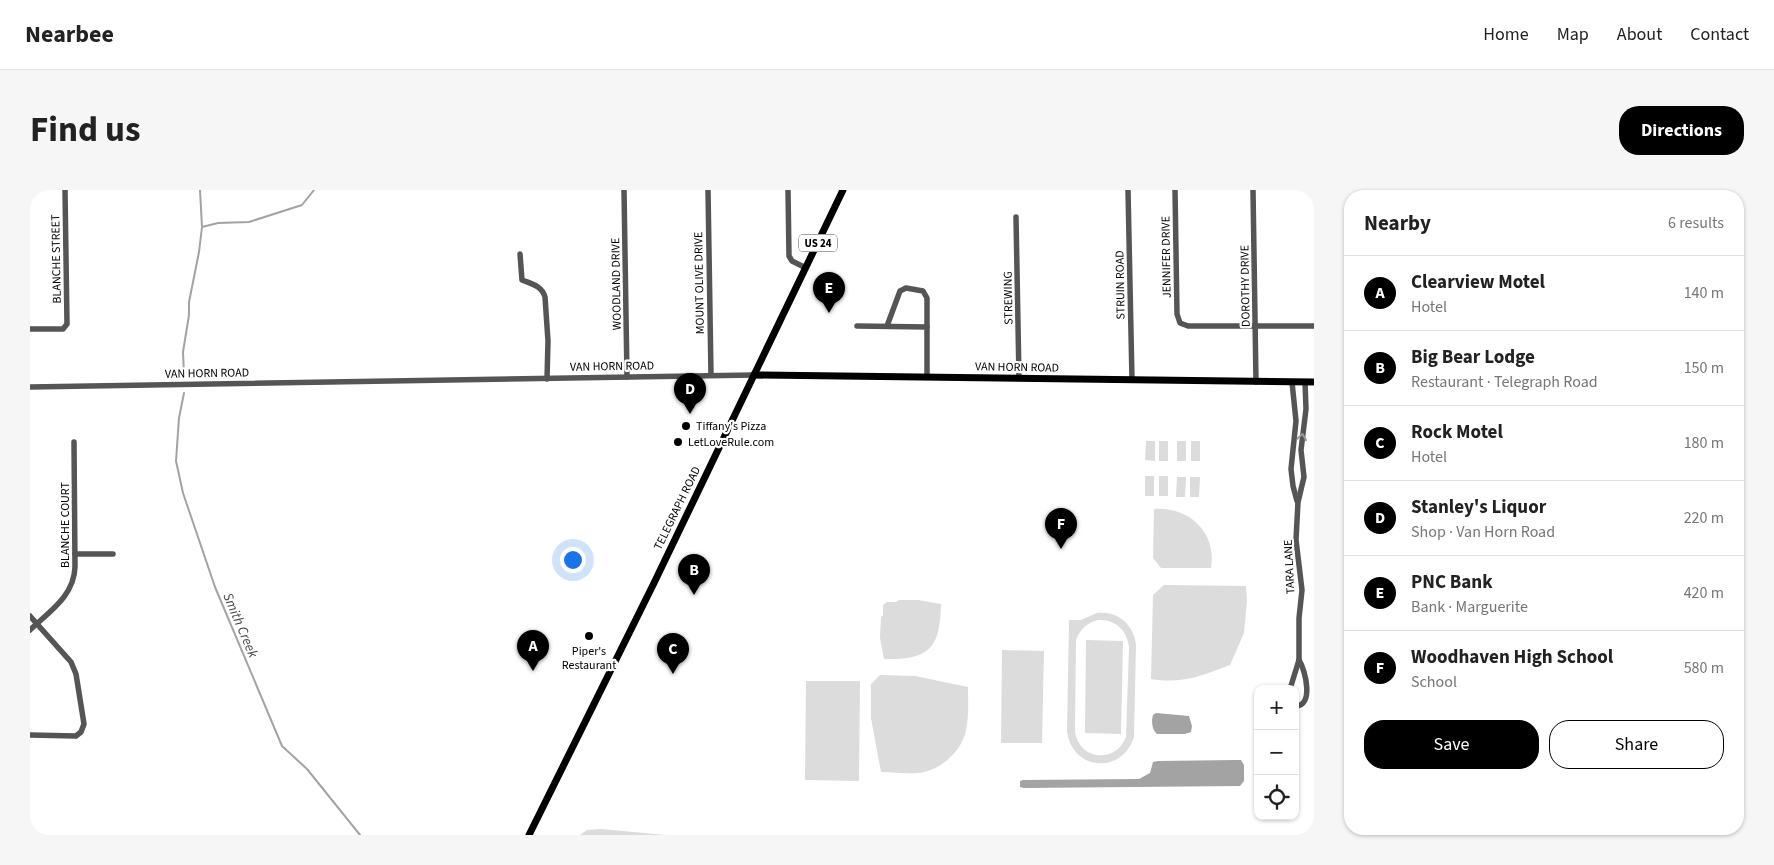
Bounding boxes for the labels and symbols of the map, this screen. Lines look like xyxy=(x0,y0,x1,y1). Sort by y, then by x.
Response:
street label: BLANCHE STREET xyxy=(47,214,66,304)
street label: JENNIFER DRIVE xyxy=(1157,216,1176,298)
street label: MOUNT OLIVE DRIVE xyxy=(690,231,709,335)
road number: US 24 xyxy=(799,234,837,252)
street label: WOODLAND DRIVE xyxy=(607,238,626,330)
street label: DOROTHY DRIVE xyxy=(1236,245,1255,327)
street label: STRUIN ROAD xyxy=(1111,250,1130,320)
street label: STREWING xyxy=(1000,271,1017,325)
pin: E xyxy=(813,272,845,313)
street label: VAN HORN ROAD xyxy=(570,357,654,376)
street label: VAN HORN ROAD xyxy=(975,358,1059,377)
street label: VAN HORN ROAD xyxy=(165,364,249,383)
pin: D xyxy=(674,373,706,414)
place label: Tiffany's Pizza xyxy=(696,418,766,435)
marker: Tiffany's Pizza xyxy=(680,420,692,432)
one-way arrow xyxy=(1296,433,1307,441)
place label: LetLoveRule.com xyxy=(688,434,774,451)
marker: LetLoveRule.com xyxy=(672,436,684,448)
street label: TELEGRAPH ROAD xyxy=(650,463,705,553)
street label: BLANCHE COURT xyxy=(57,481,74,568)
pin: F xyxy=(1045,508,1077,549)
street label: TARA LANE xyxy=(1280,539,1299,595)
your location xyxy=(560,547,586,573)
pin: B xyxy=(678,554,710,595)
water label: Smith Creek xyxy=(217,590,263,661)
pin: A xyxy=(517,630,549,671)
marker: Piper's Restaurant xyxy=(583,630,595,642)
pin: C xyxy=(657,633,689,674)
place label: Piper's Restaurant xyxy=(562,643,616,674)

